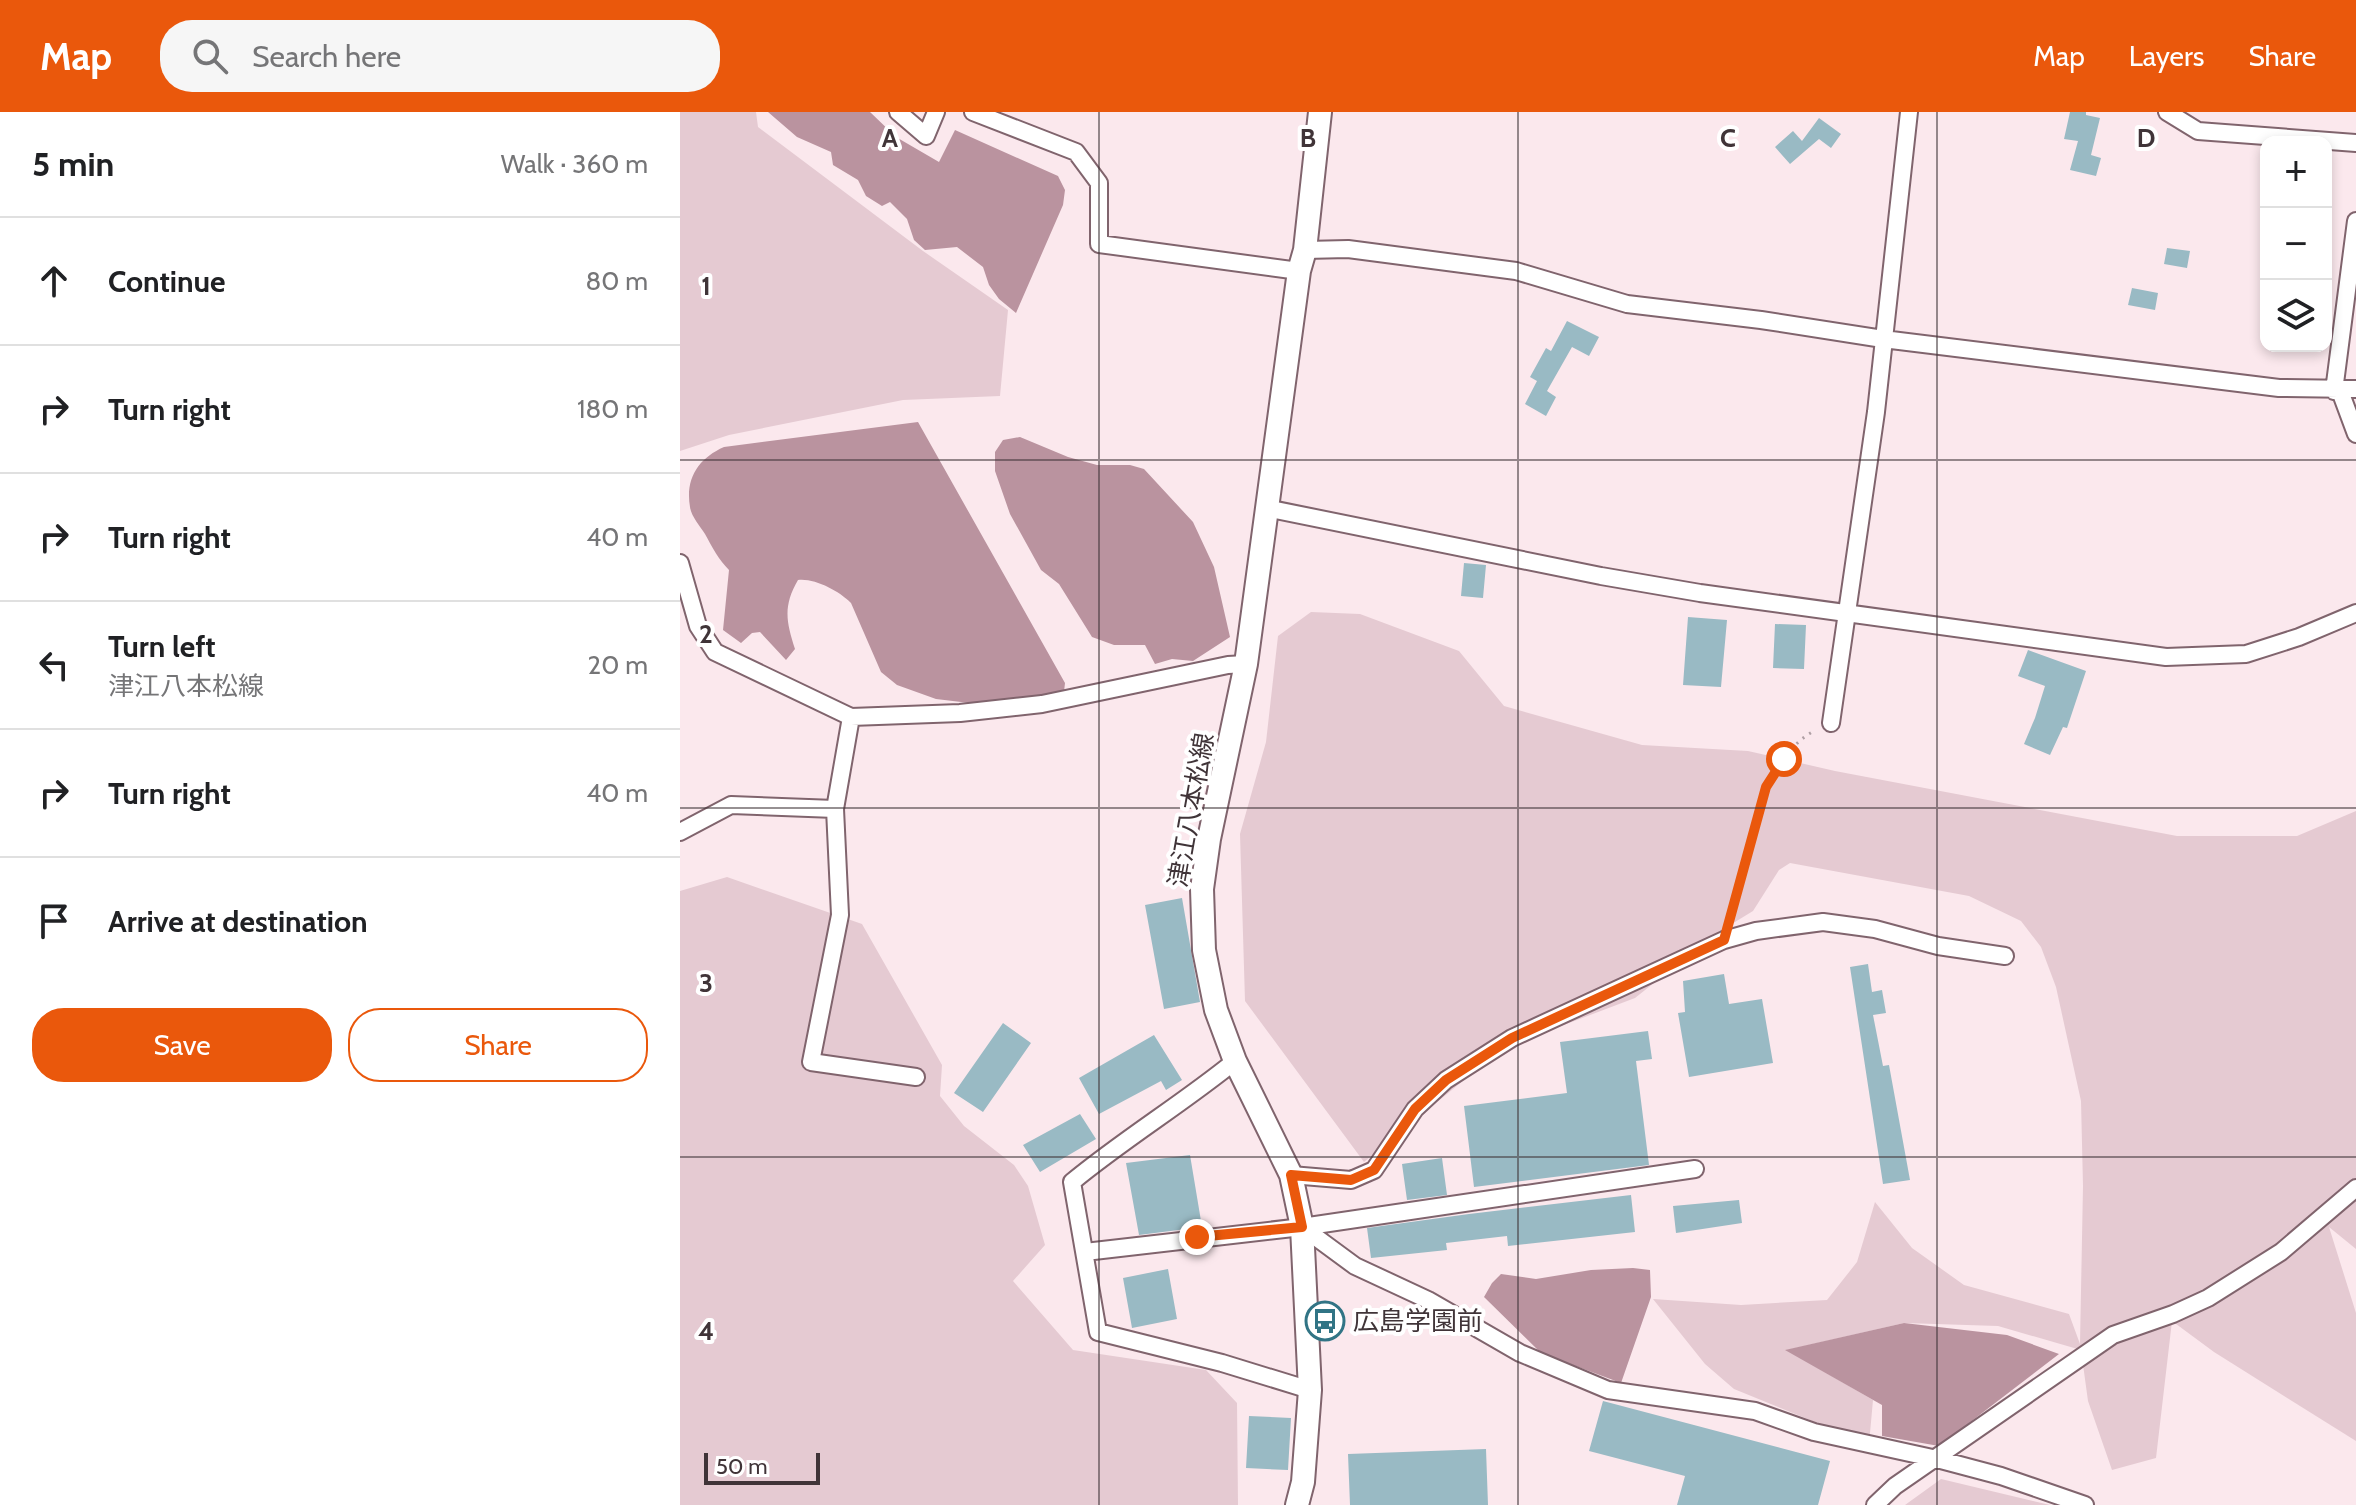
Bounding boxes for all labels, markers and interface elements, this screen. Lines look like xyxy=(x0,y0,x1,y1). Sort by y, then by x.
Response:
search box xyxy=(160,20,720,92)
text: Map xyxy=(40,33,112,80)
icon: search xyxy=(188,34,232,78)
text: Search here xyxy=(252,38,401,75)
text: Map xyxy=(2033,39,2085,73)
text: Layers xyxy=(2129,39,2204,73)
text: Share xyxy=(2248,39,2316,73)
text: A xyxy=(882,122,899,154)
text: B xyxy=(1300,122,1316,154)
text: C xyxy=(1720,122,1736,154)
text: D xyxy=(2137,122,2155,154)
map controls xyxy=(2260,136,2332,352)
button: + xyxy=(2260,136,2332,208)
text: 5 min xyxy=(32,143,114,185)
text: Walk · 360 m xyxy=(501,148,648,180)
button: − xyxy=(2260,208,2332,280)
icon: ahead xyxy=(32,259,76,303)
text: Continue xyxy=(108,263,225,300)
text: 80 m xyxy=(585,265,648,297)
text: 1 xyxy=(701,270,711,302)
button: layers xyxy=(2260,280,2332,352)
icon: right xyxy=(32,387,76,431)
text: Turn right xyxy=(108,391,231,428)
text: 180 m xyxy=(577,393,648,425)
icon: right xyxy=(32,515,76,559)
text: Turn right xyxy=(108,519,231,556)
text: 40 m xyxy=(586,521,648,553)
text: 2 xyxy=(699,618,713,650)
text: Turn left xyxy=(108,628,216,665)
icon: left xyxy=(32,643,76,687)
text: 20 m xyxy=(588,649,648,681)
text: 津江八本松線 xyxy=(108,670,264,702)
street label: 津江八本松線 xyxy=(1162,730,1220,890)
route start xyxy=(1766,741,1802,777)
icon: right xyxy=(32,771,76,815)
text: Turn right xyxy=(108,775,231,812)
text: 40 m xyxy=(586,777,648,809)
icon: arrive xyxy=(32,899,76,943)
text: Arrive at destination xyxy=(108,903,368,940)
text: 3 xyxy=(699,967,713,999)
button: Save xyxy=(32,1008,332,1082)
button: Share xyxy=(348,1008,648,1082)
route end xyxy=(1179,1219,1215,1255)
bus stop icon: 広島学園前 xyxy=(1304,1300,1346,1342)
place label: 広島学園前 xyxy=(1353,1305,1483,1337)
text: 4 xyxy=(698,1315,714,1347)
scale bar xyxy=(704,1449,820,1485)
text: 50 m xyxy=(716,1453,768,1480)

